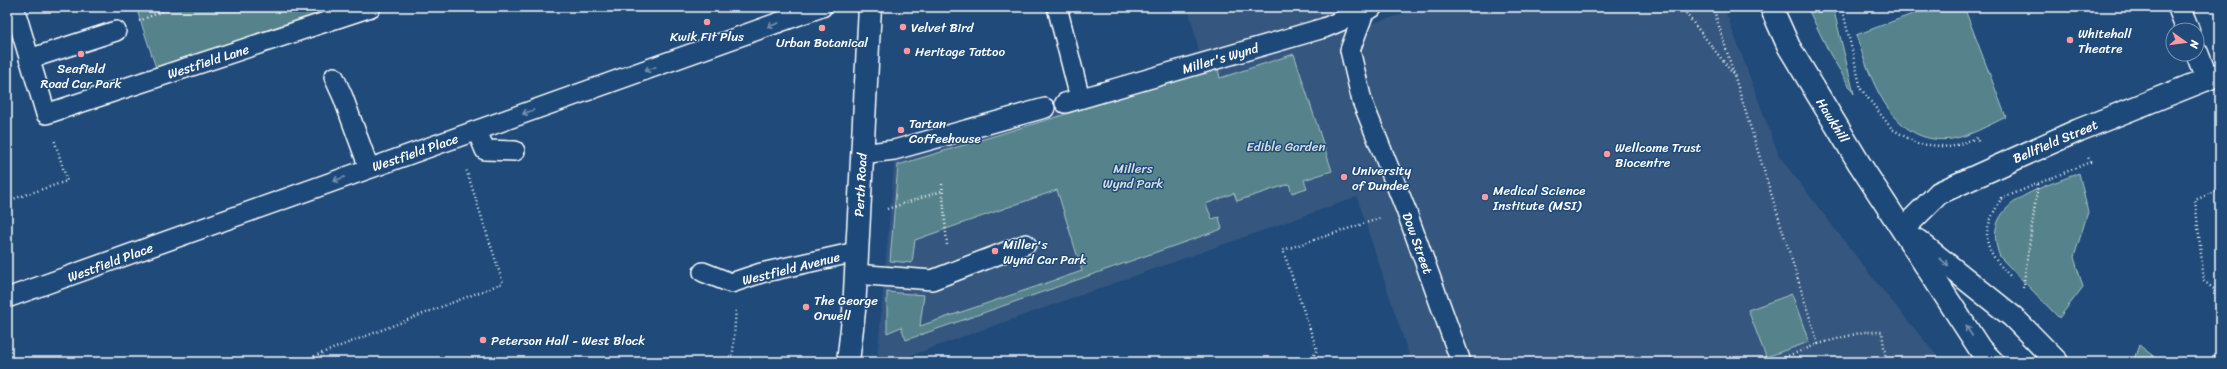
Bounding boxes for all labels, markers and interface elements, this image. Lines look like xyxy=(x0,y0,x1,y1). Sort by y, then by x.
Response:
place label: Velvet Bird xyxy=(911,16,975,39)
marker: Kwik Fit Plus xyxy=(702,17,712,27)
one-way arrow xyxy=(767,21,779,29)
marker: Velvet Bird xyxy=(898,22,908,32)
place label: Whitehall Theatre xyxy=(2078,22,2132,60)
north arrow xyxy=(2165,22,2205,62)
marker: Urban Botanical xyxy=(817,23,827,33)
place label: Kwik Fit Plus xyxy=(670,25,744,48)
place label: Urban Botanical xyxy=(776,31,868,54)
marker: Whitehall Theatre xyxy=(2065,35,2075,45)
street label: Miller's Wynd xyxy=(1179,36,1262,80)
street label: Westfield Lane xyxy=(164,37,252,86)
text: N xyxy=(2184,37,2205,51)
place label: Heritage Tattoo xyxy=(915,40,1005,63)
marker: Heritage Tattoo xyxy=(902,46,912,56)
marker: Seafield Road Car Park xyxy=(76,49,86,59)
place label: Seafield Road Car Park xyxy=(41,57,121,95)
one-way arrow xyxy=(645,65,657,73)
street label: Hawkhill xyxy=(1810,93,1856,148)
one-way arrow xyxy=(522,109,534,117)
place label: Tartan Coffeehouse xyxy=(909,112,981,150)
street label: Bellfield Street xyxy=(2009,113,2102,170)
marker: Tartan Coffeehouse xyxy=(896,125,906,135)
street label: Westfield Place xyxy=(369,127,462,178)
park label: Edible Garden xyxy=(1247,135,1325,158)
place label: Wellcome Trust Biocentre xyxy=(1615,136,1702,174)
marker: Wellcome Trust Biocentre xyxy=(1602,149,1612,159)
street label: Perth Road xyxy=(847,152,874,217)
park label: Millers Wynd Park xyxy=(1103,157,1163,195)
place label: University of Dundee xyxy=(1352,159,1412,197)
marker: University of Dundee xyxy=(1339,172,1349,182)
one-way arrow xyxy=(334,175,346,183)
place label: Medical Science Institute (MSI) xyxy=(1492,179,1586,217)
marker: Medical Science Institute (MSI) xyxy=(1480,192,1490,202)
street label: Dow Street xyxy=(1396,209,1439,278)
place label: Miller's Wynd Car Park xyxy=(1003,233,1087,271)
street label: Westfield Place xyxy=(64,236,157,289)
street label: Westfield Avenue xyxy=(740,245,843,292)
marker: Miller's Wynd Car Park xyxy=(990,246,1000,256)
one-way arrow xyxy=(1939,257,1949,266)
place label: The George Orwell xyxy=(814,289,878,327)
marker: The George Orwell xyxy=(801,302,811,312)
one-way arrow xyxy=(1965,326,1973,337)
place label: Peterson Hall - West Block xyxy=(491,329,645,352)
marker: Peterson Hall - West Block xyxy=(478,335,488,345)

